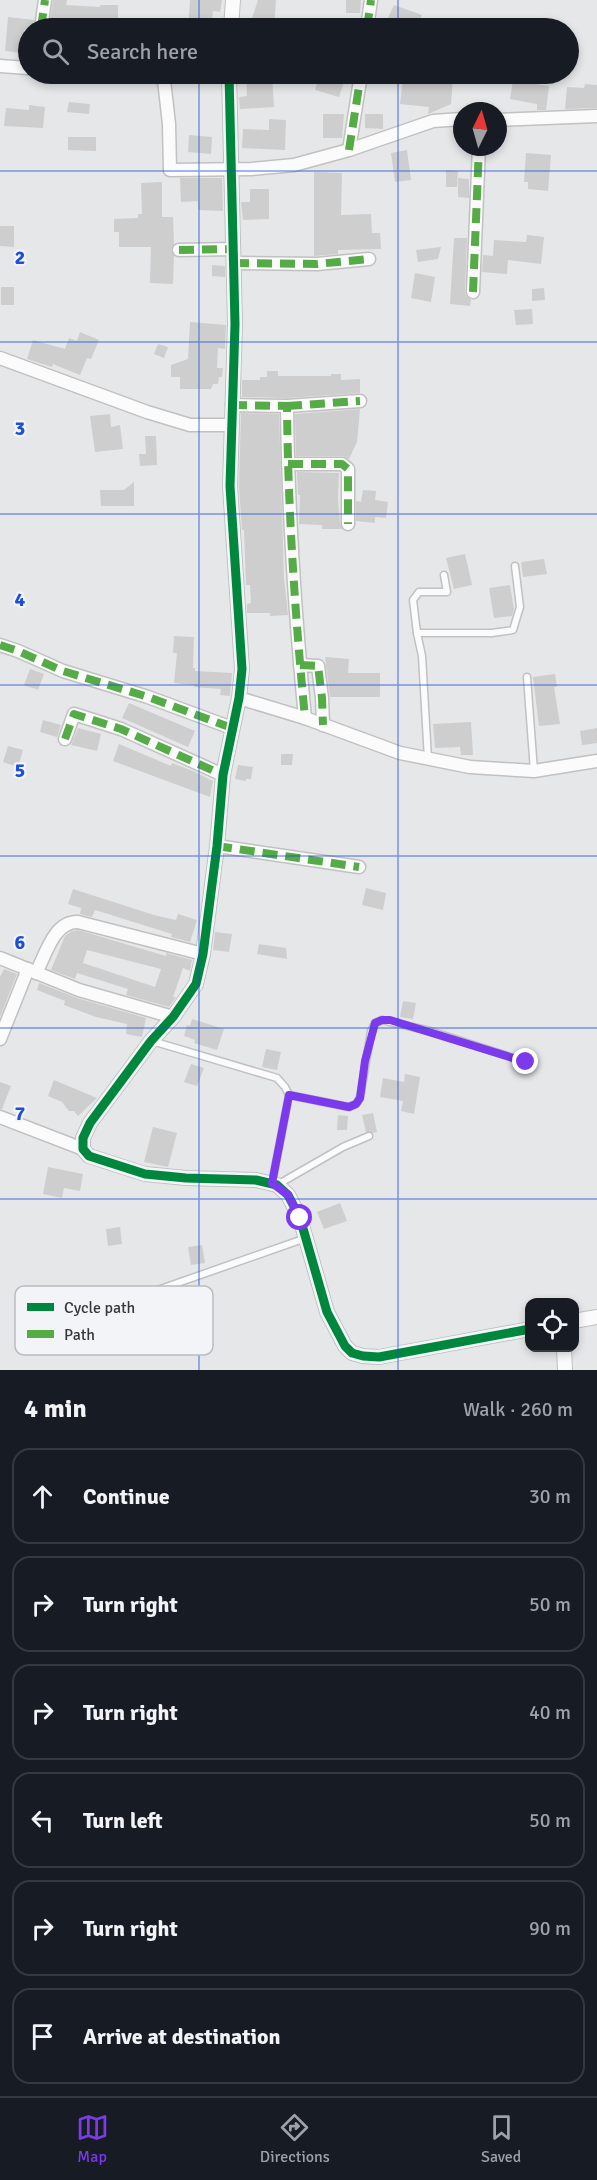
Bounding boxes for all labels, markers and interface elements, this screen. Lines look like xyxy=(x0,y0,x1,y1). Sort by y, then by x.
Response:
search box xyxy=(18,18,579,84)
icon: search xyxy=(39,35,72,68)
text: Search here xyxy=(87,38,198,65)
north arrow xyxy=(453,102,507,156)
text: 2 xyxy=(15,245,25,270)
text: 3 xyxy=(15,416,25,441)
text: 4 xyxy=(15,587,26,612)
text: 5 xyxy=(15,758,25,783)
text: 6 xyxy=(15,930,26,955)
route end xyxy=(512,1048,538,1074)
text: 7 xyxy=(15,1101,26,1126)
route start xyxy=(286,1204,312,1230)
legend xyxy=(15,1286,213,1355)
text: Cycle path xyxy=(64,1298,135,1318)
map controls xyxy=(525,1298,579,1352)
button: locate xyxy=(525,1298,579,1352)
text: Path xyxy=(64,1325,95,1345)
text: 4 min xyxy=(24,1393,87,1425)
text: Walk · 260 m xyxy=(463,1397,573,1422)
icon: ahead xyxy=(26,1480,59,1513)
text: Continue xyxy=(83,1483,170,1510)
text: 30 m xyxy=(529,1484,571,1509)
icon: right xyxy=(26,1588,59,1621)
text: Turn right xyxy=(83,1591,178,1618)
text: 50 m xyxy=(529,1592,571,1617)
icon: right xyxy=(26,1696,59,1729)
text: Turn right xyxy=(83,1699,178,1726)
text: 40 m xyxy=(529,1700,571,1725)
icon: left xyxy=(26,1804,59,1837)
text: Turn left xyxy=(83,1807,163,1834)
text: 50 m xyxy=(529,1808,571,1833)
icon: right xyxy=(26,1912,59,1945)
text: Turn right xyxy=(83,1915,178,1942)
text: 90 m xyxy=(529,1916,571,1941)
icon: arrive xyxy=(26,2020,59,2053)
text: Arrive at destination xyxy=(83,2023,280,2050)
tab: Map xyxy=(76,2111,109,2167)
tab: Directions xyxy=(260,2111,330,2167)
tab: Saved xyxy=(481,2111,521,2167)

